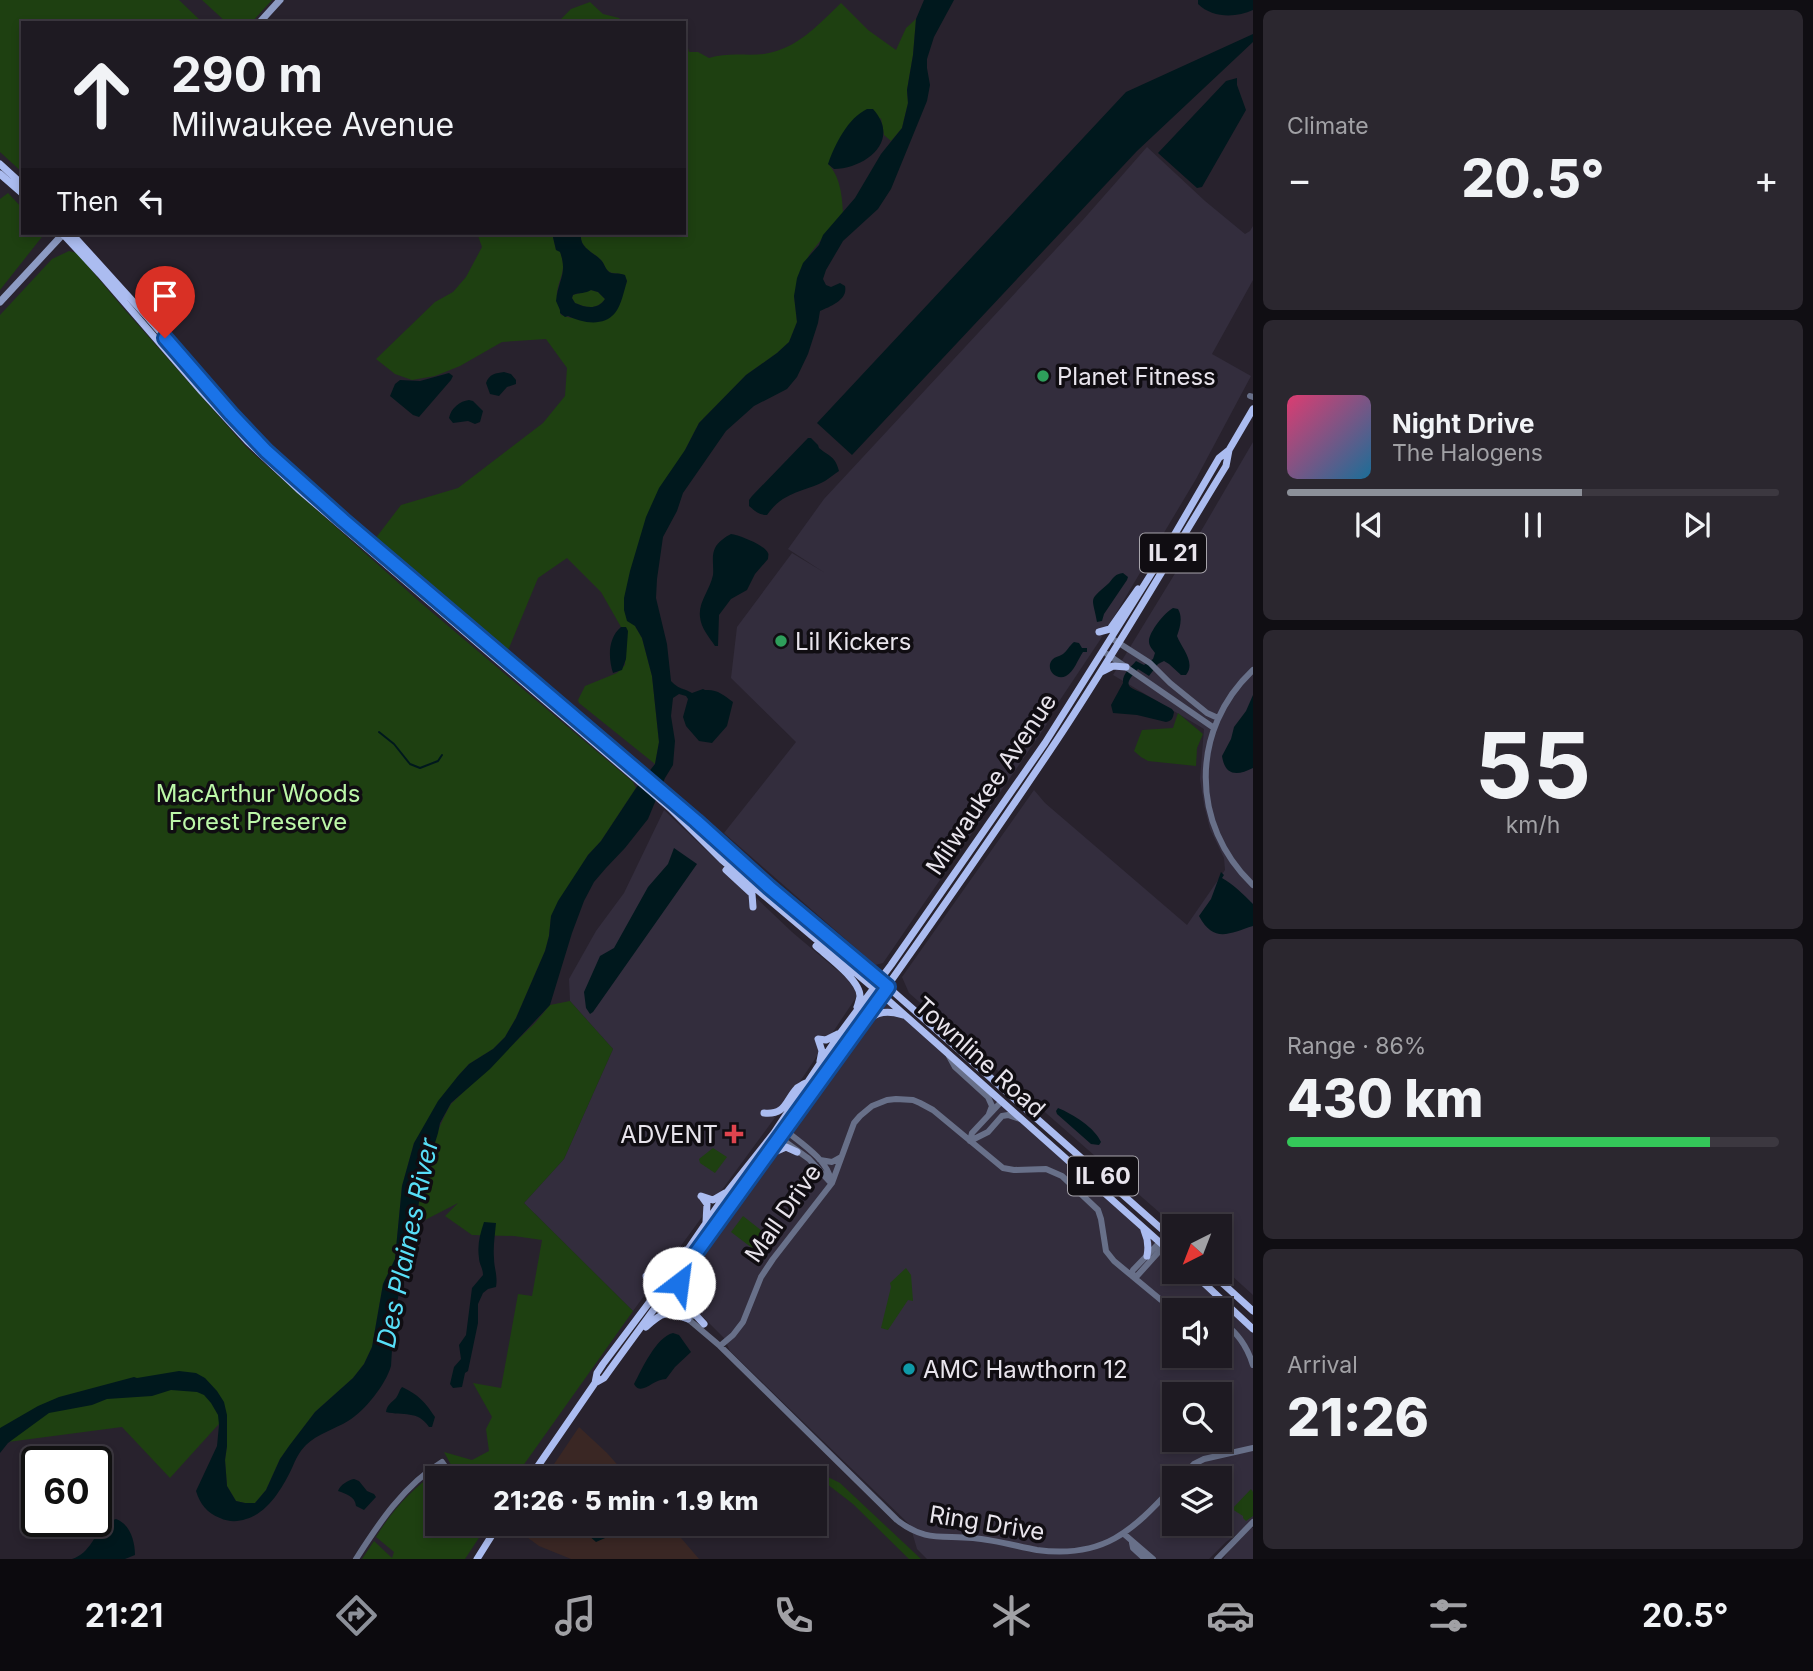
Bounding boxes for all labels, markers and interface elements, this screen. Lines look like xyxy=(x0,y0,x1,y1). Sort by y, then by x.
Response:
text: 290 m xyxy=(171,45,323,104)
icon: ahead xyxy=(56,49,147,140)
text: Milwaukee Avenue xyxy=(171,105,454,144)
text: Climate xyxy=(1287,112,1369,140)
text: 20.5° xyxy=(1461,147,1605,210)
text: − xyxy=(1287,156,1312,202)
text: + xyxy=(1754,156,1779,202)
icon: left xyxy=(133,182,171,220)
text: Then xyxy=(56,186,119,217)
pin xyxy=(135,266,195,338)
icon: arrive xyxy=(146,277,184,315)
place label: Planet Fitness xyxy=(1057,362,1216,391)
marker: Planet Fitness xyxy=(1035,368,1051,384)
text: Night Drive xyxy=(1392,408,1534,439)
text: The Halogens xyxy=(1392,439,1543,467)
icon: previous xyxy=(1350,506,1388,544)
icon: pause xyxy=(1514,506,1552,544)
icon: next xyxy=(1678,506,1716,544)
road number: IL 21 xyxy=(1140,534,1206,572)
place label: Lil Kickers xyxy=(795,627,911,656)
marker: Lil Kickers xyxy=(773,633,789,649)
street label: Milwaukee Avenue xyxy=(920,688,1062,880)
text: 55 xyxy=(1475,710,1591,820)
park label: MacArthur Woods Forest Preserve xyxy=(156,779,360,836)
text: km/h xyxy=(1506,811,1560,839)
street label: Townline Road xyxy=(909,991,1051,1123)
text: Range · 86% xyxy=(1287,1032,1426,1060)
text: 430 km xyxy=(1287,1067,1483,1130)
place label: ADVENT xyxy=(620,1120,718,1149)
marker: ADVENT xyxy=(724,1124,744,1144)
water label: Des Plaines River xyxy=(370,1134,445,1350)
road number: IL 60 xyxy=(1068,1156,1138,1196)
street label: Mall Drive xyxy=(739,1158,827,1268)
north arrow xyxy=(1162,1214,1232,1284)
map controls xyxy=(1162,1214,1232,1536)
position arrow xyxy=(642,1246,716,1320)
button: sound xyxy=(1162,1298,1232,1368)
text: Arrival xyxy=(1287,1351,1358,1379)
place label: AMC Hawthorn 12 xyxy=(923,1355,1128,1384)
marker: AMC Hawthorn 12 xyxy=(901,1361,917,1377)
button: search xyxy=(1162,1382,1232,1452)
text: 21:26 xyxy=(1287,1386,1429,1449)
speed limit sign: 60 xyxy=(21,1446,112,1537)
button: layers xyxy=(1162,1466,1232,1536)
text: 21:26 · 5 min · 1.9 km xyxy=(493,1485,759,1516)
street label: Ring Drive xyxy=(927,1500,1047,1546)
icon: directions xyxy=(332,1591,381,1640)
icon: music xyxy=(551,1591,600,1640)
icon: phone xyxy=(769,1591,818,1640)
icon: climate xyxy=(987,1591,1036,1640)
icon: car xyxy=(1206,1591,1255,1640)
icon: filters xyxy=(1424,1591,1473,1640)
text: 21:21 xyxy=(85,1596,163,1635)
text: 20.5° xyxy=(1642,1596,1728,1635)

